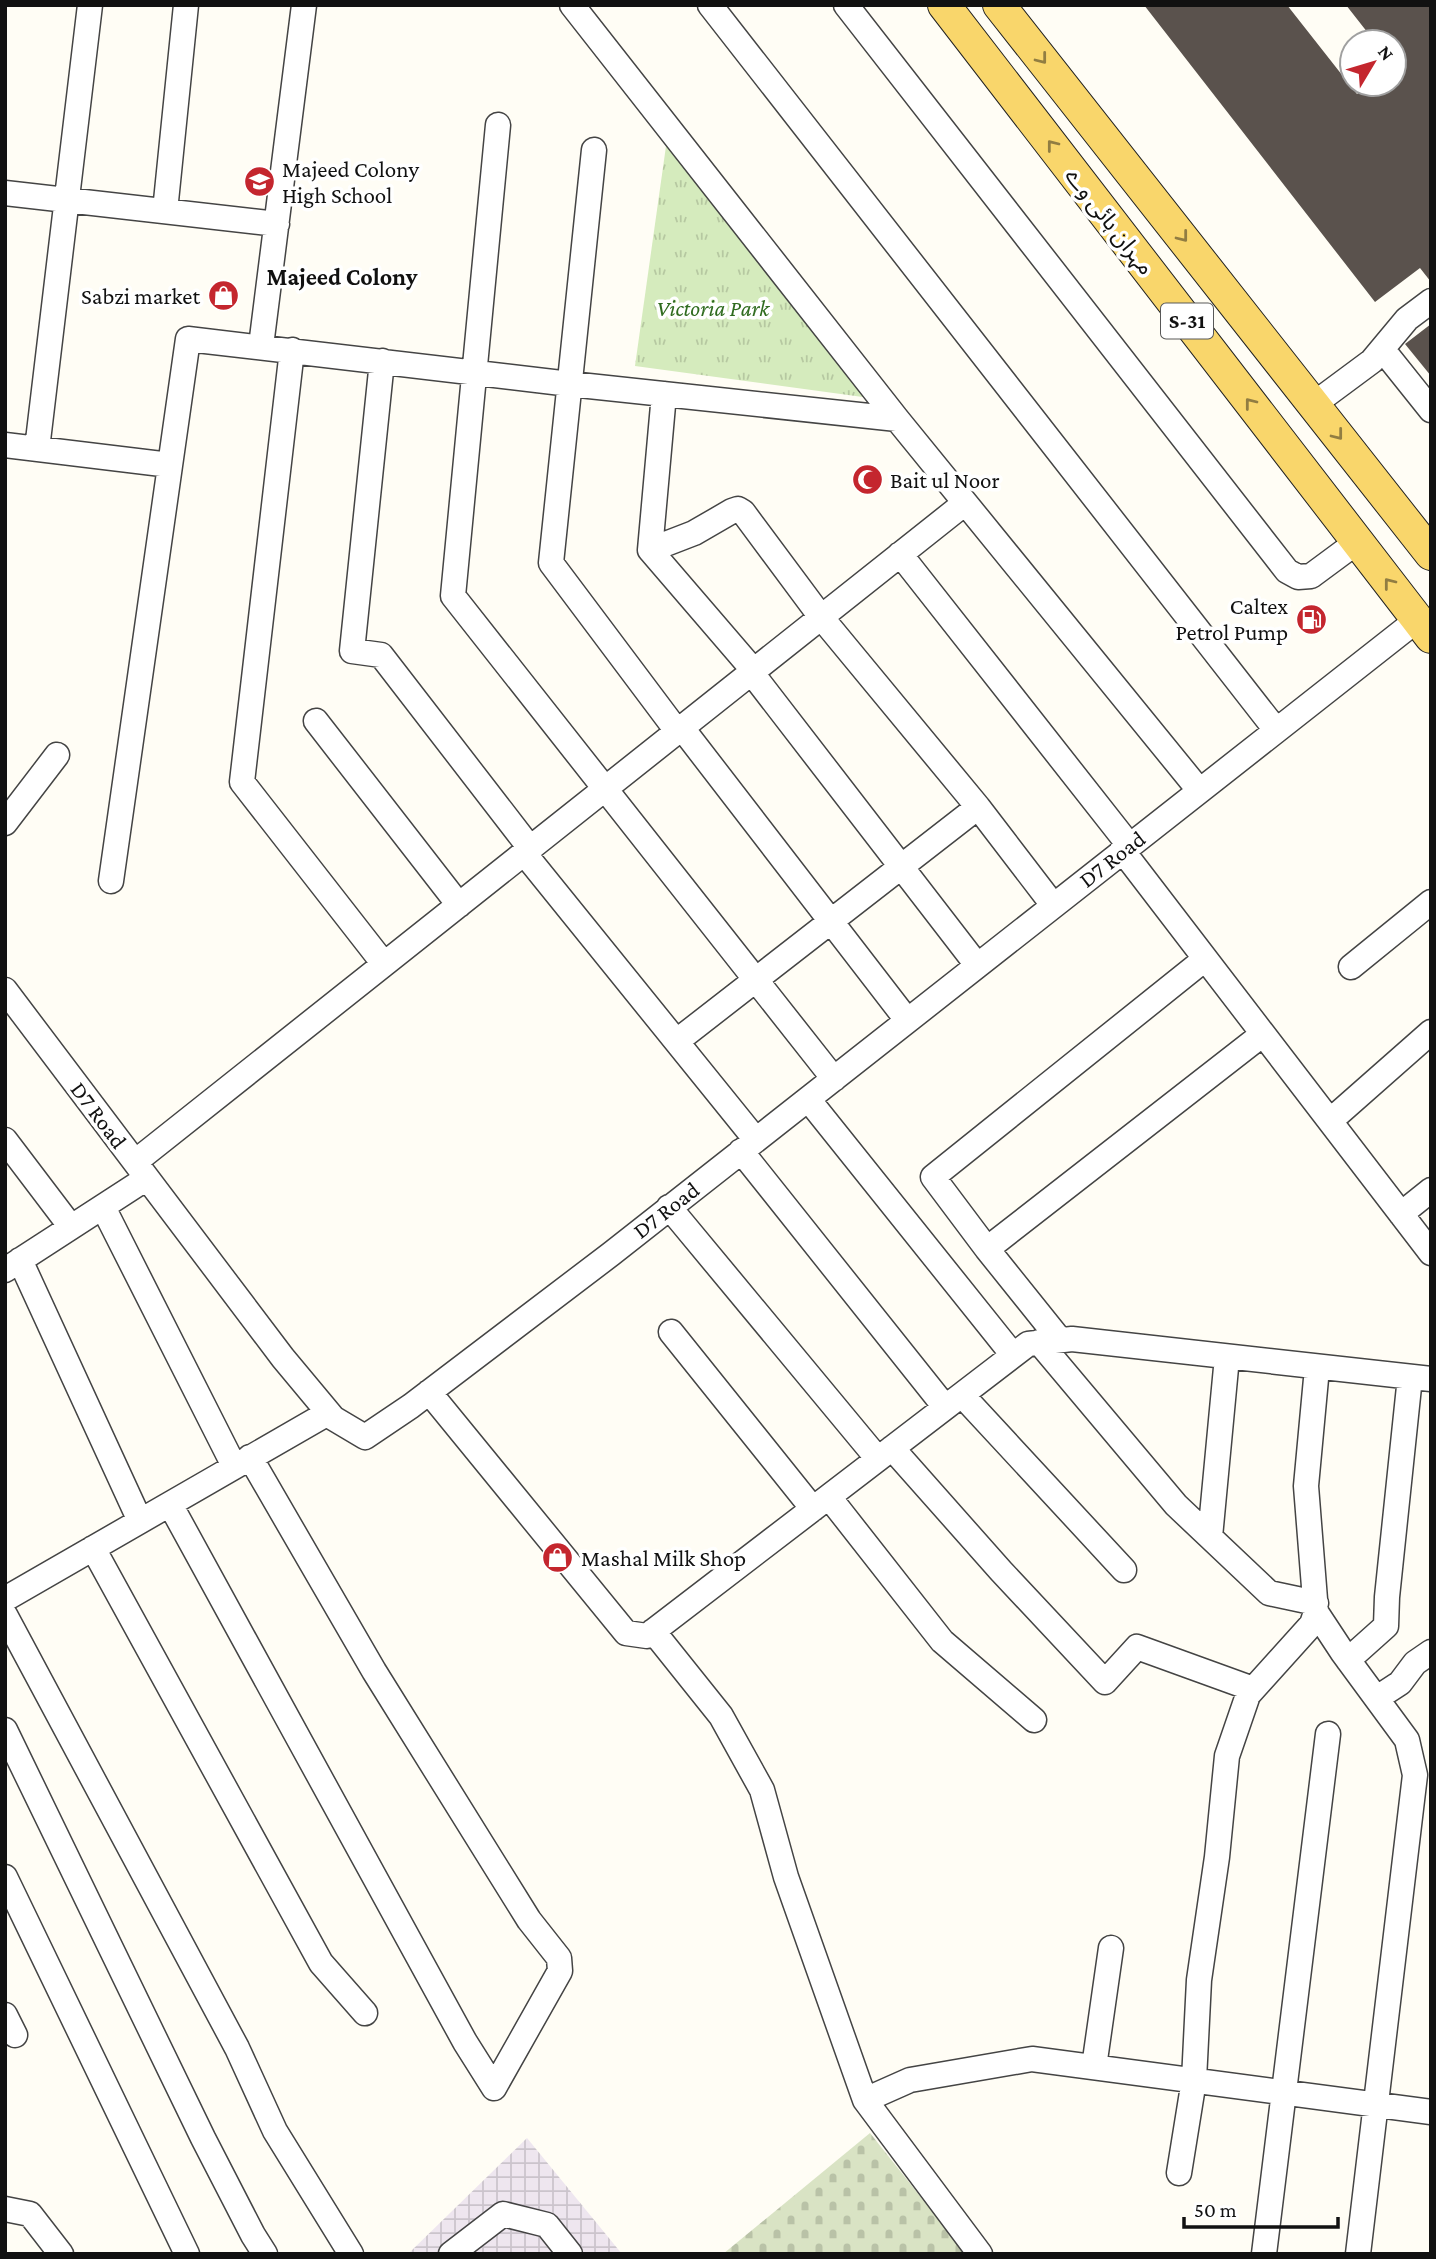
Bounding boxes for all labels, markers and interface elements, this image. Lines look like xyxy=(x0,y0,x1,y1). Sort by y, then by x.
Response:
north arrow xyxy=(1338,28,1408,98)
text: N xyxy=(1374,41,1398,64)
one-way arrow xyxy=(1033,51,1046,63)
one-way arrow xyxy=(1047,140,1060,153)
place label: Majeed Colony High School xyxy=(282,156,420,208)
street label: مہران ہائی وے xyxy=(1059,162,1160,281)
school or university icon: Majeed Colony High School xyxy=(242,165,276,199)
one-way arrow xyxy=(1174,230,1187,242)
district label: Majeed Colony xyxy=(267,263,418,291)
shop icon: Sabzi market xyxy=(206,279,240,313)
place label: Sabzi market xyxy=(81,283,200,309)
park label: Victoria Park xyxy=(657,295,770,321)
road number: S-31 xyxy=(1161,304,1213,338)
one-way arrow xyxy=(1246,398,1259,411)
one-way arrow xyxy=(1330,428,1343,440)
mosque icon: Bait ul Noor xyxy=(850,463,884,497)
place label: Bait ul Noor xyxy=(890,467,1000,493)
one-way arrow xyxy=(1385,579,1397,591)
place label: Caltex Petrol Pump xyxy=(1175,593,1288,645)
fuel station icon: Caltex Petrol Pump xyxy=(1294,602,1328,636)
street label: D7 Road xyxy=(1074,825,1150,893)
street label: D7 Road xyxy=(66,1077,132,1153)
street label: D7 Road xyxy=(628,1176,704,1244)
shop icon: Mashal Milk Shop xyxy=(541,1541,575,1575)
place label: Mashal Milk Shop xyxy=(581,1545,746,1571)
scale bar xyxy=(1184,2186,1338,2230)
text: 50 m xyxy=(1194,2198,1237,2222)

